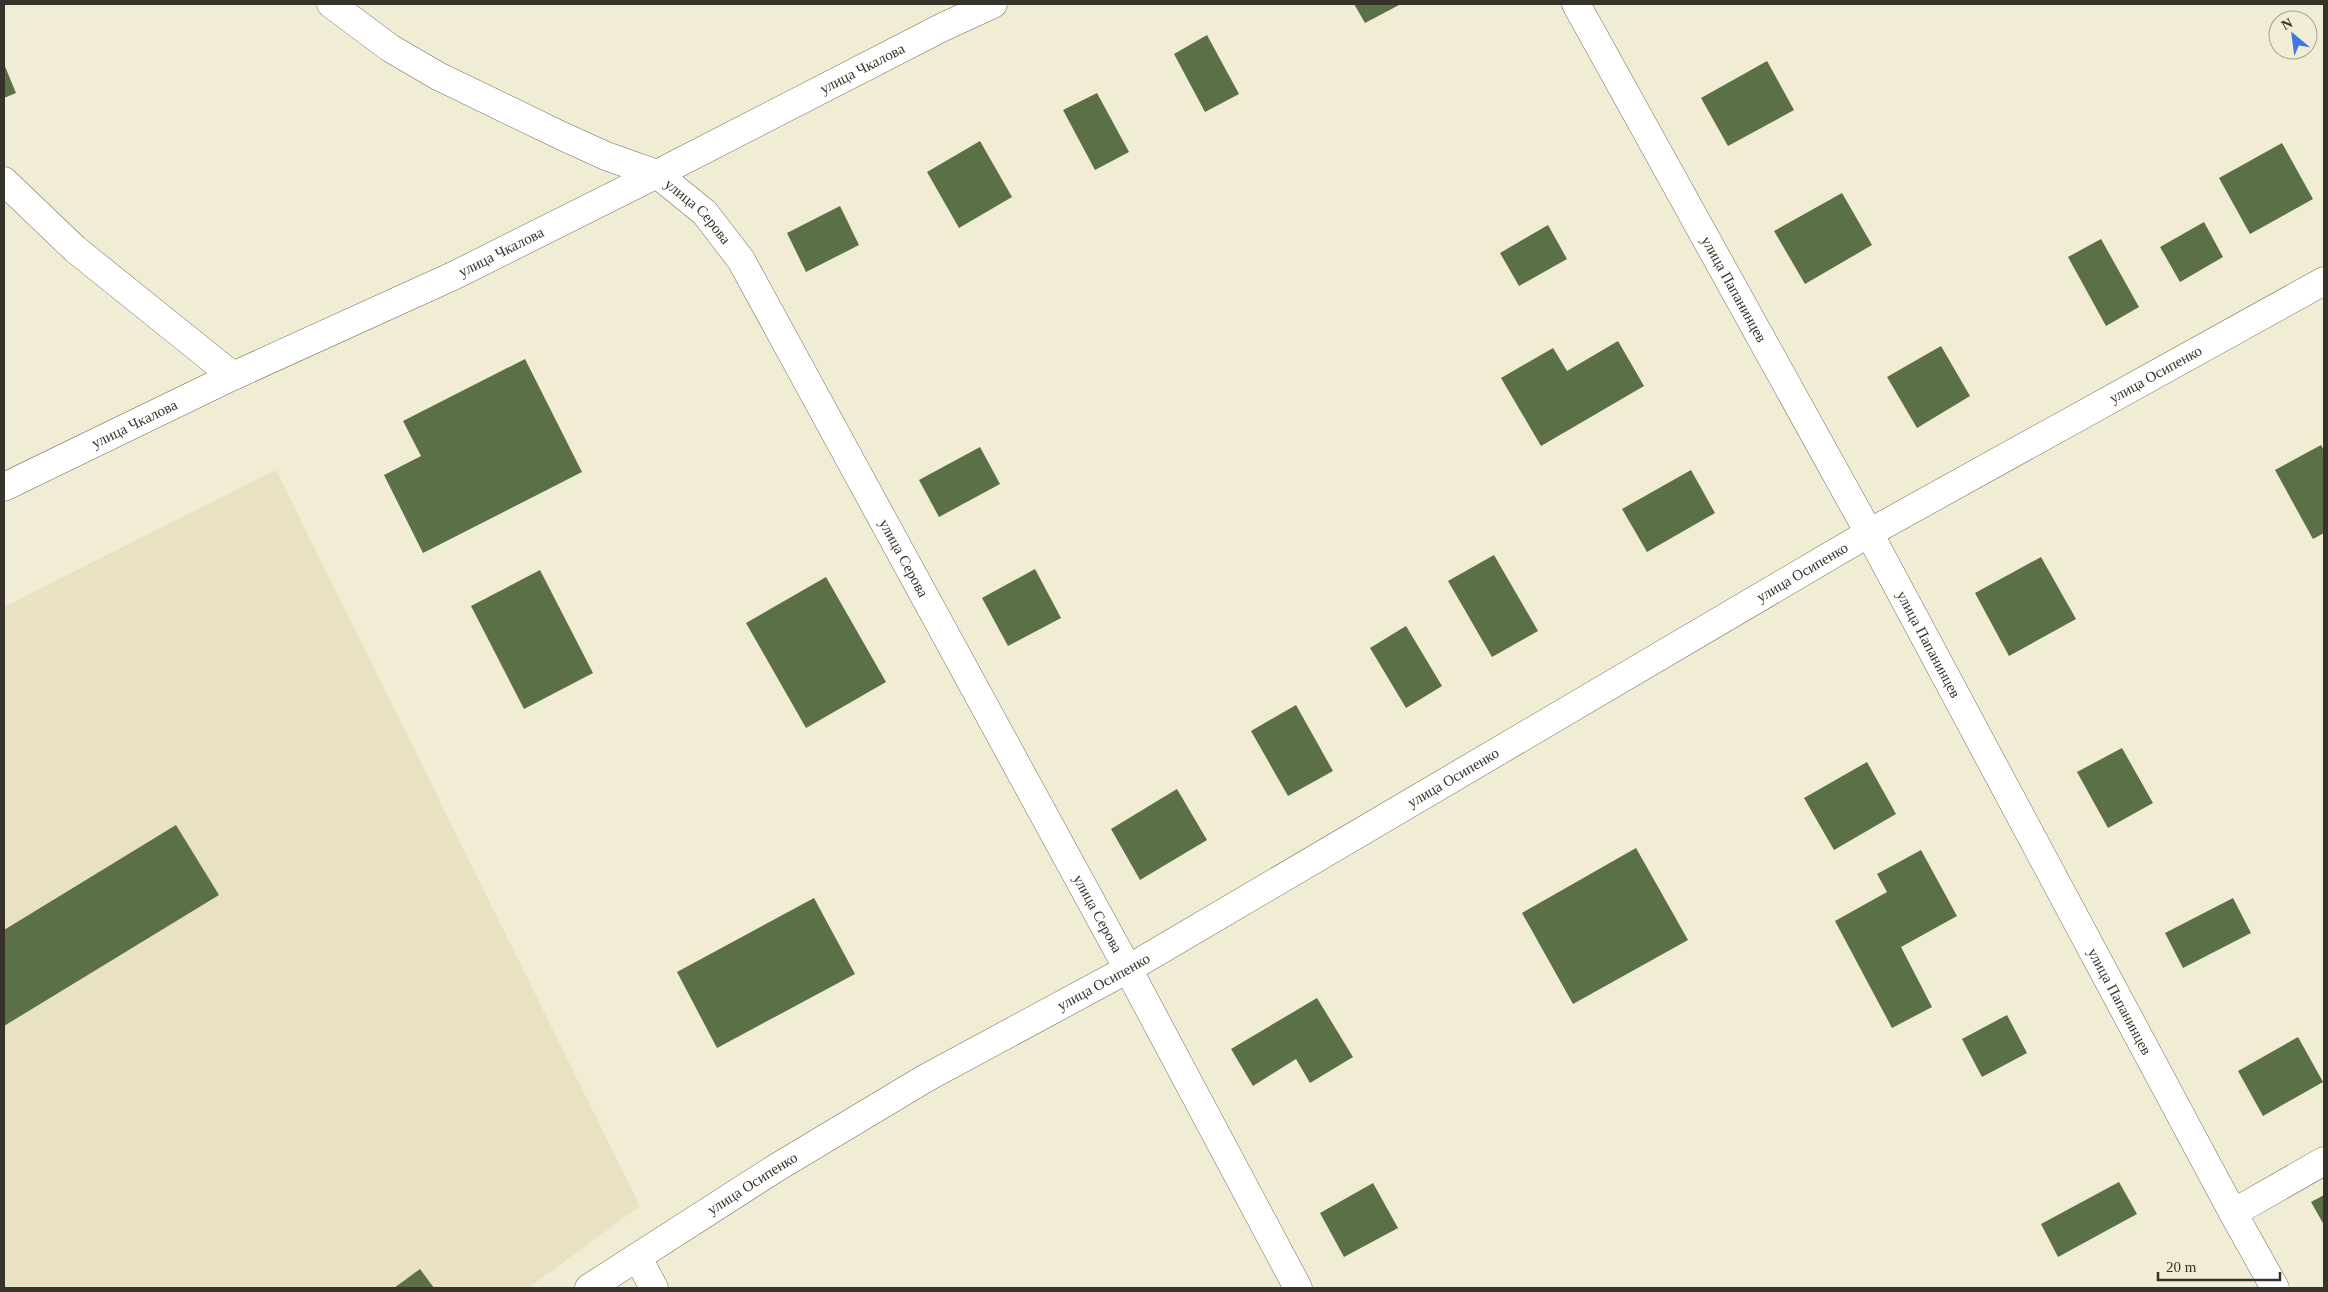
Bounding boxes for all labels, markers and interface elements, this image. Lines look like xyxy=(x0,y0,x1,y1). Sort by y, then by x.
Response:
north arrow xyxy=(2268,10,2318,60)
text: N xyxy=(2279,15,2295,33)
street label: улица Чкалова xyxy=(817,40,908,97)
street label: улица Серова xyxy=(662,176,734,247)
street label: улица Чкалова xyxy=(456,224,547,280)
street label: улица Папанинцев xyxy=(1698,233,1770,345)
street label: улица Осипенко xyxy=(2107,342,2205,406)
street label: улица Чкалова xyxy=(89,396,180,451)
street label: улица Серова xyxy=(876,516,932,600)
street label: улица Осипенко xyxy=(1754,539,1851,605)
street label: улица Папанинцев xyxy=(1894,588,1964,700)
street label: улица Осипенко xyxy=(1405,745,1502,811)
street label: улица Серова xyxy=(1070,872,1126,956)
street label: улица Папанинцев xyxy=(2085,945,2155,1058)
street label: улица Осипенко xyxy=(1054,950,1153,1014)
street label: улица Осипенко xyxy=(705,1149,800,1218)
scale bar xyxy=(2158,1250,2280,1282)
text: 20 m xyxy=(2166,1259,2197,1275)

